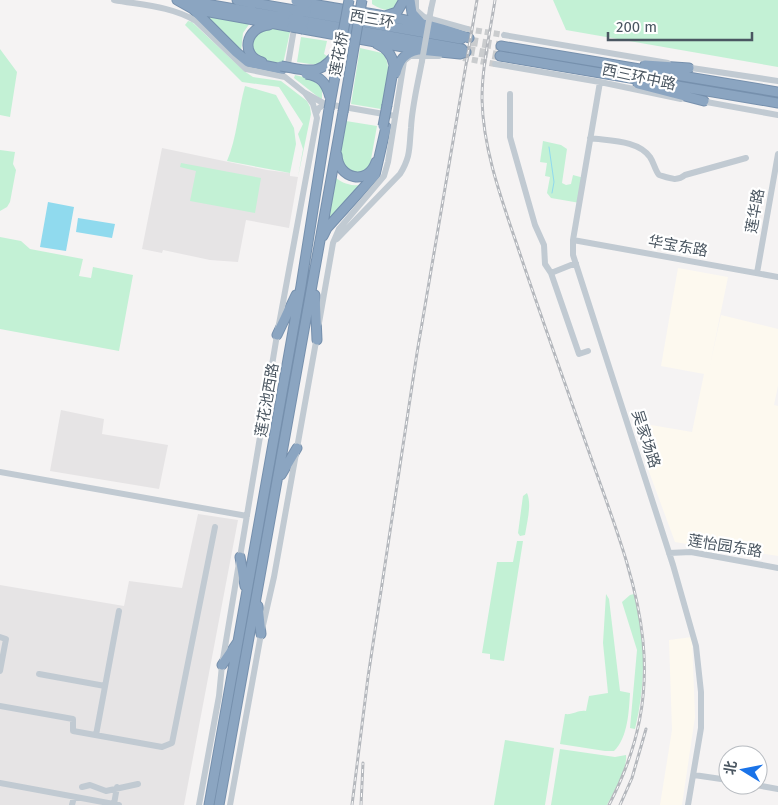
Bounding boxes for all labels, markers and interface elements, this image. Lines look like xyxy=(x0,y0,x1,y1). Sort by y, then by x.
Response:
street label: 西三环 xyxy=(348,6,396,32)
scale bar xyxy=(608,10,752,42)
text: 200 m xyxy=(616,18,657,36)
street label: 莲花桥 xyxy=(326,30,352,78)
street label: 西三环中路 xyxy=(600,60,678,94)
street label: 莲华路 xyxy=(742,187,768,235)
street label: 华宝东路 xyxy=(647,232,709,260)
street label: 莲花池西路 xyxy=(252,361,282,439)
street label: 吴家场路 xyxy=(628,408,664,470)
street label: 莲怡园东路 xyxy=(687,531,763,561)
north arrow xyxy=(718,745,768,795)
text: 北 xyxy=(721,759,740,776)

